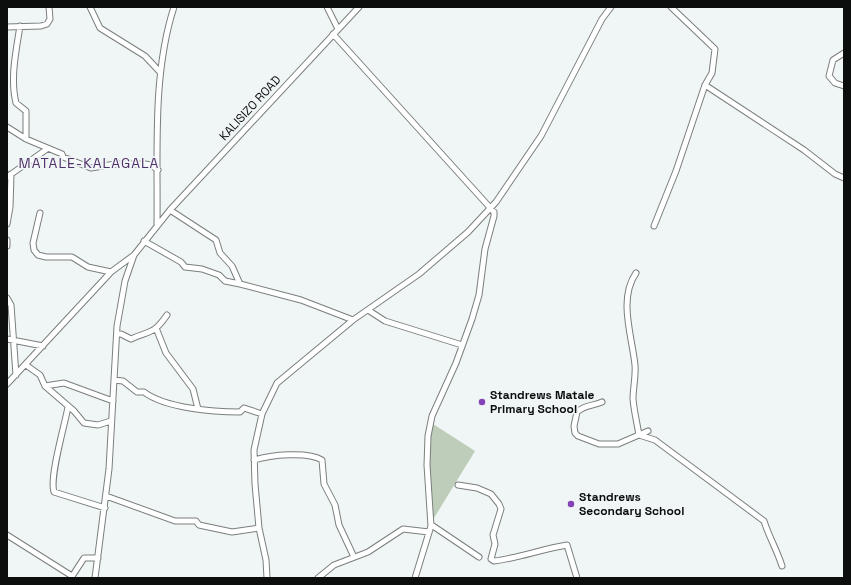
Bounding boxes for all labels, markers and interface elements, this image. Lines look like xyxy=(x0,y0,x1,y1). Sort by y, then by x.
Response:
street label: KALISIZO ROAD xyxy=(216,72,284,144)
district label: MATALE-KALAGALA xyxy=(19,154,159,172)
place label: Standrews Matale Primary School xyxy=(490,387,595,417)
marker: Standrews Matale Primary School xyxy=(477,397,487,407)
place label: Standrews Secondary School xyxy=(579,489,684,519)
marker: Standrews Secondary School xyxy=(566,499,576,509)

